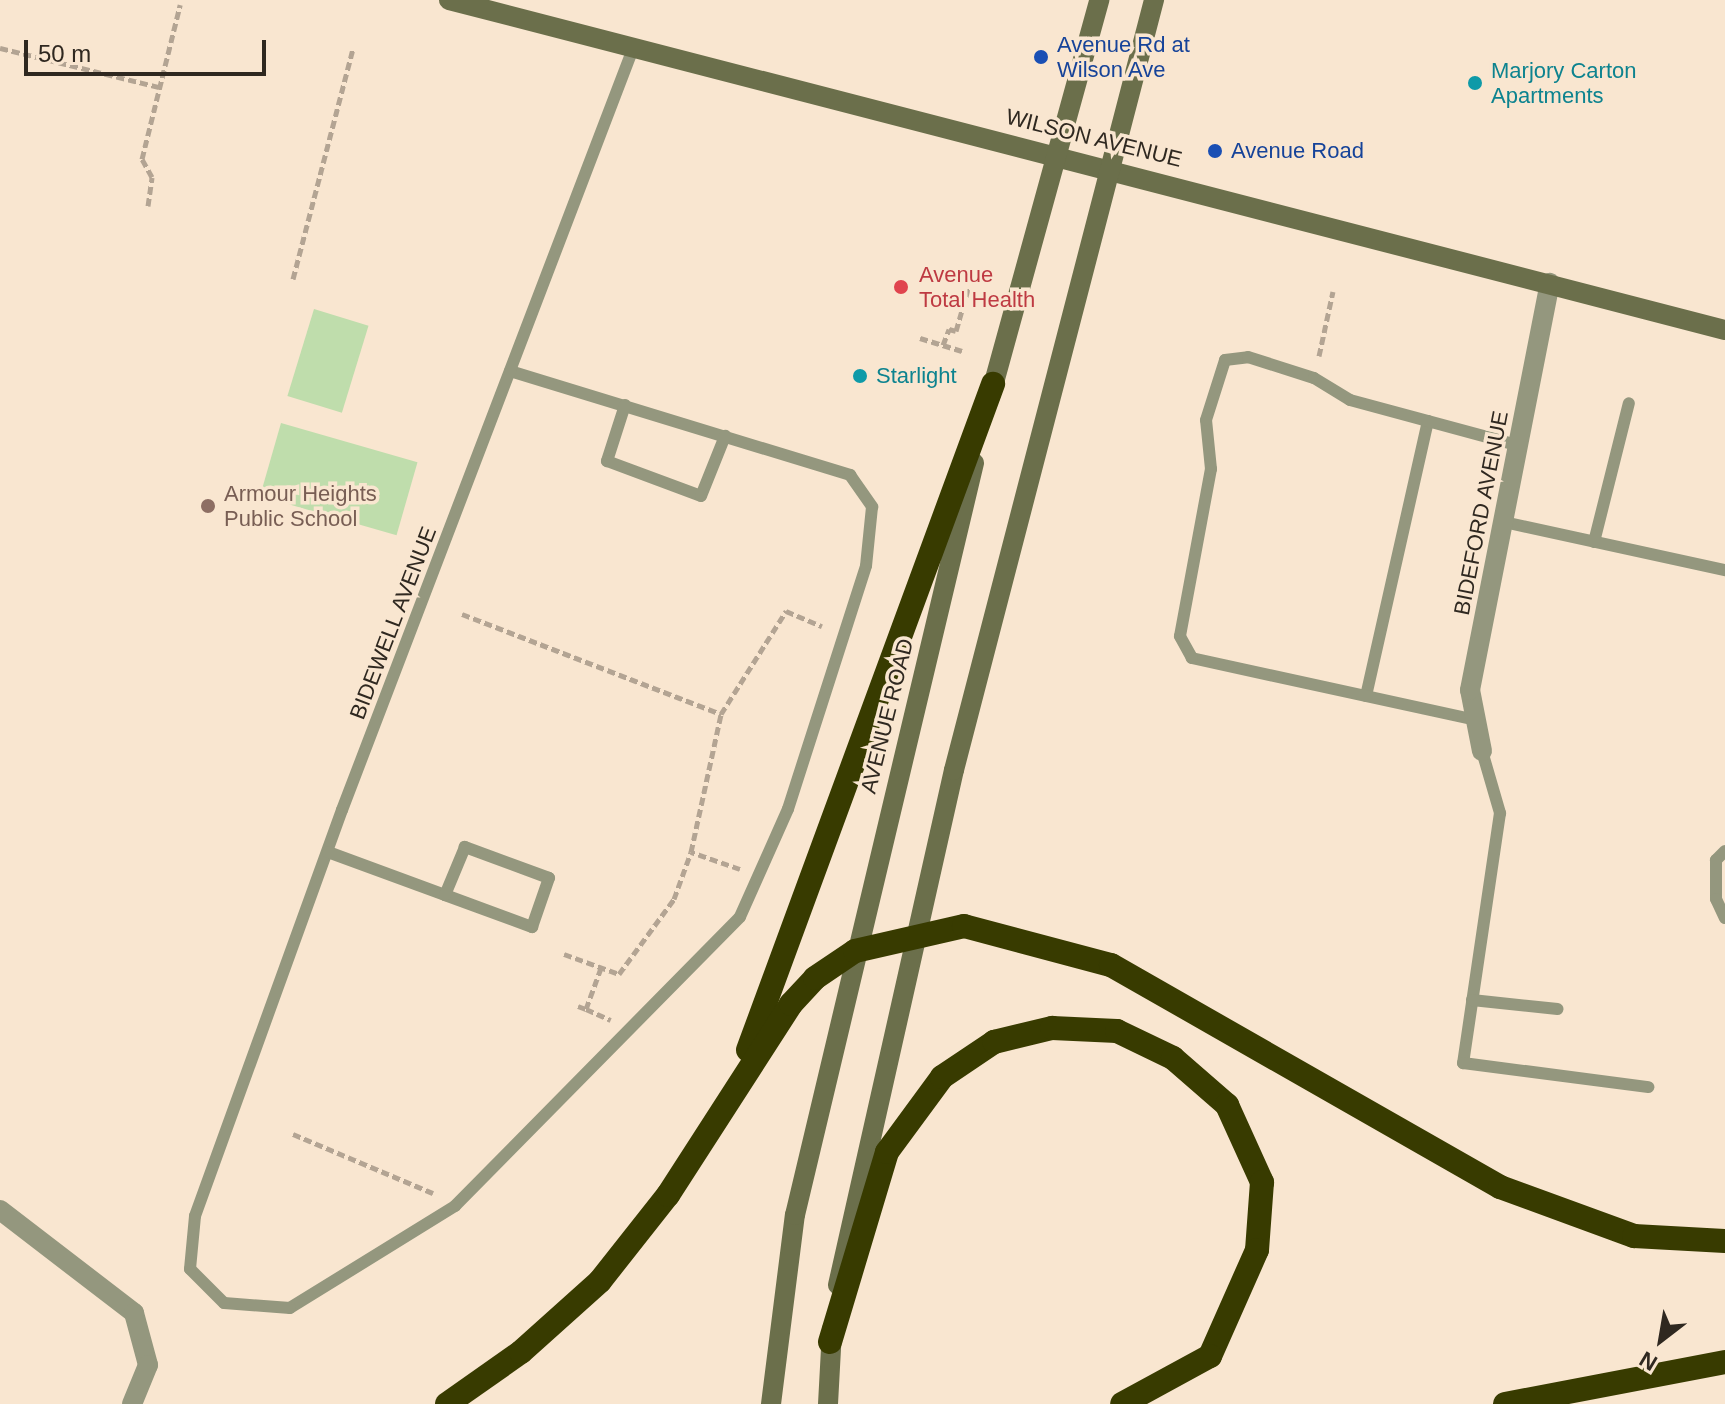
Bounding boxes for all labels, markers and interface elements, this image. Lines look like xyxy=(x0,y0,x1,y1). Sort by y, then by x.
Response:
scale bar xyxy=(28,24,270,74)
place label: Avenue Rd at Wilson Ave xyxy=(1057,31,1190,82)
text: 50 m xyxy=(38,40,91,67)
marker: Avenue Rd at Wilson Ave xyxy=(1032,48,1050,66)
place label: Marjory Carton Apartments xyxy=(1491,57,1636,108)
marker: Marjory Carton Apartments xyxy=(1466,74,1484,92)
street label: WILSON AVENUE xyxy=(1003,103,1185,173)
place label: Avenue Road xyxy=(1231,138,1364,164)
marker: Avenue Road xyxy=(1206,142,1224,160)
place label: Avenue Total Health xyxy=(919,261,1035,312)
marker: Avenue Total Health xyxy=(890,276,912,298)
place label: Starlight xyxy=(876,363,957,389)
marker: Starlight xyxy=(851,367,869,385)
street label: BIDEFORD AVENUE xyxy=(1448,408,1514,618)
place label: Armour Heights Public School xyxy=(224,480,377,532)
marker: Armour Heights Public School xyxy=(199,497,217,515)
street label: BIDEWELL AVENUE xyxy=(344,522,442,724)
street label: AVENUE ROAD xyxy=(855,636,919,796)
north arrow xyxy=(1621,1300,1701,1380)
text: N xyxy=(1635,1346,1662,1376)

